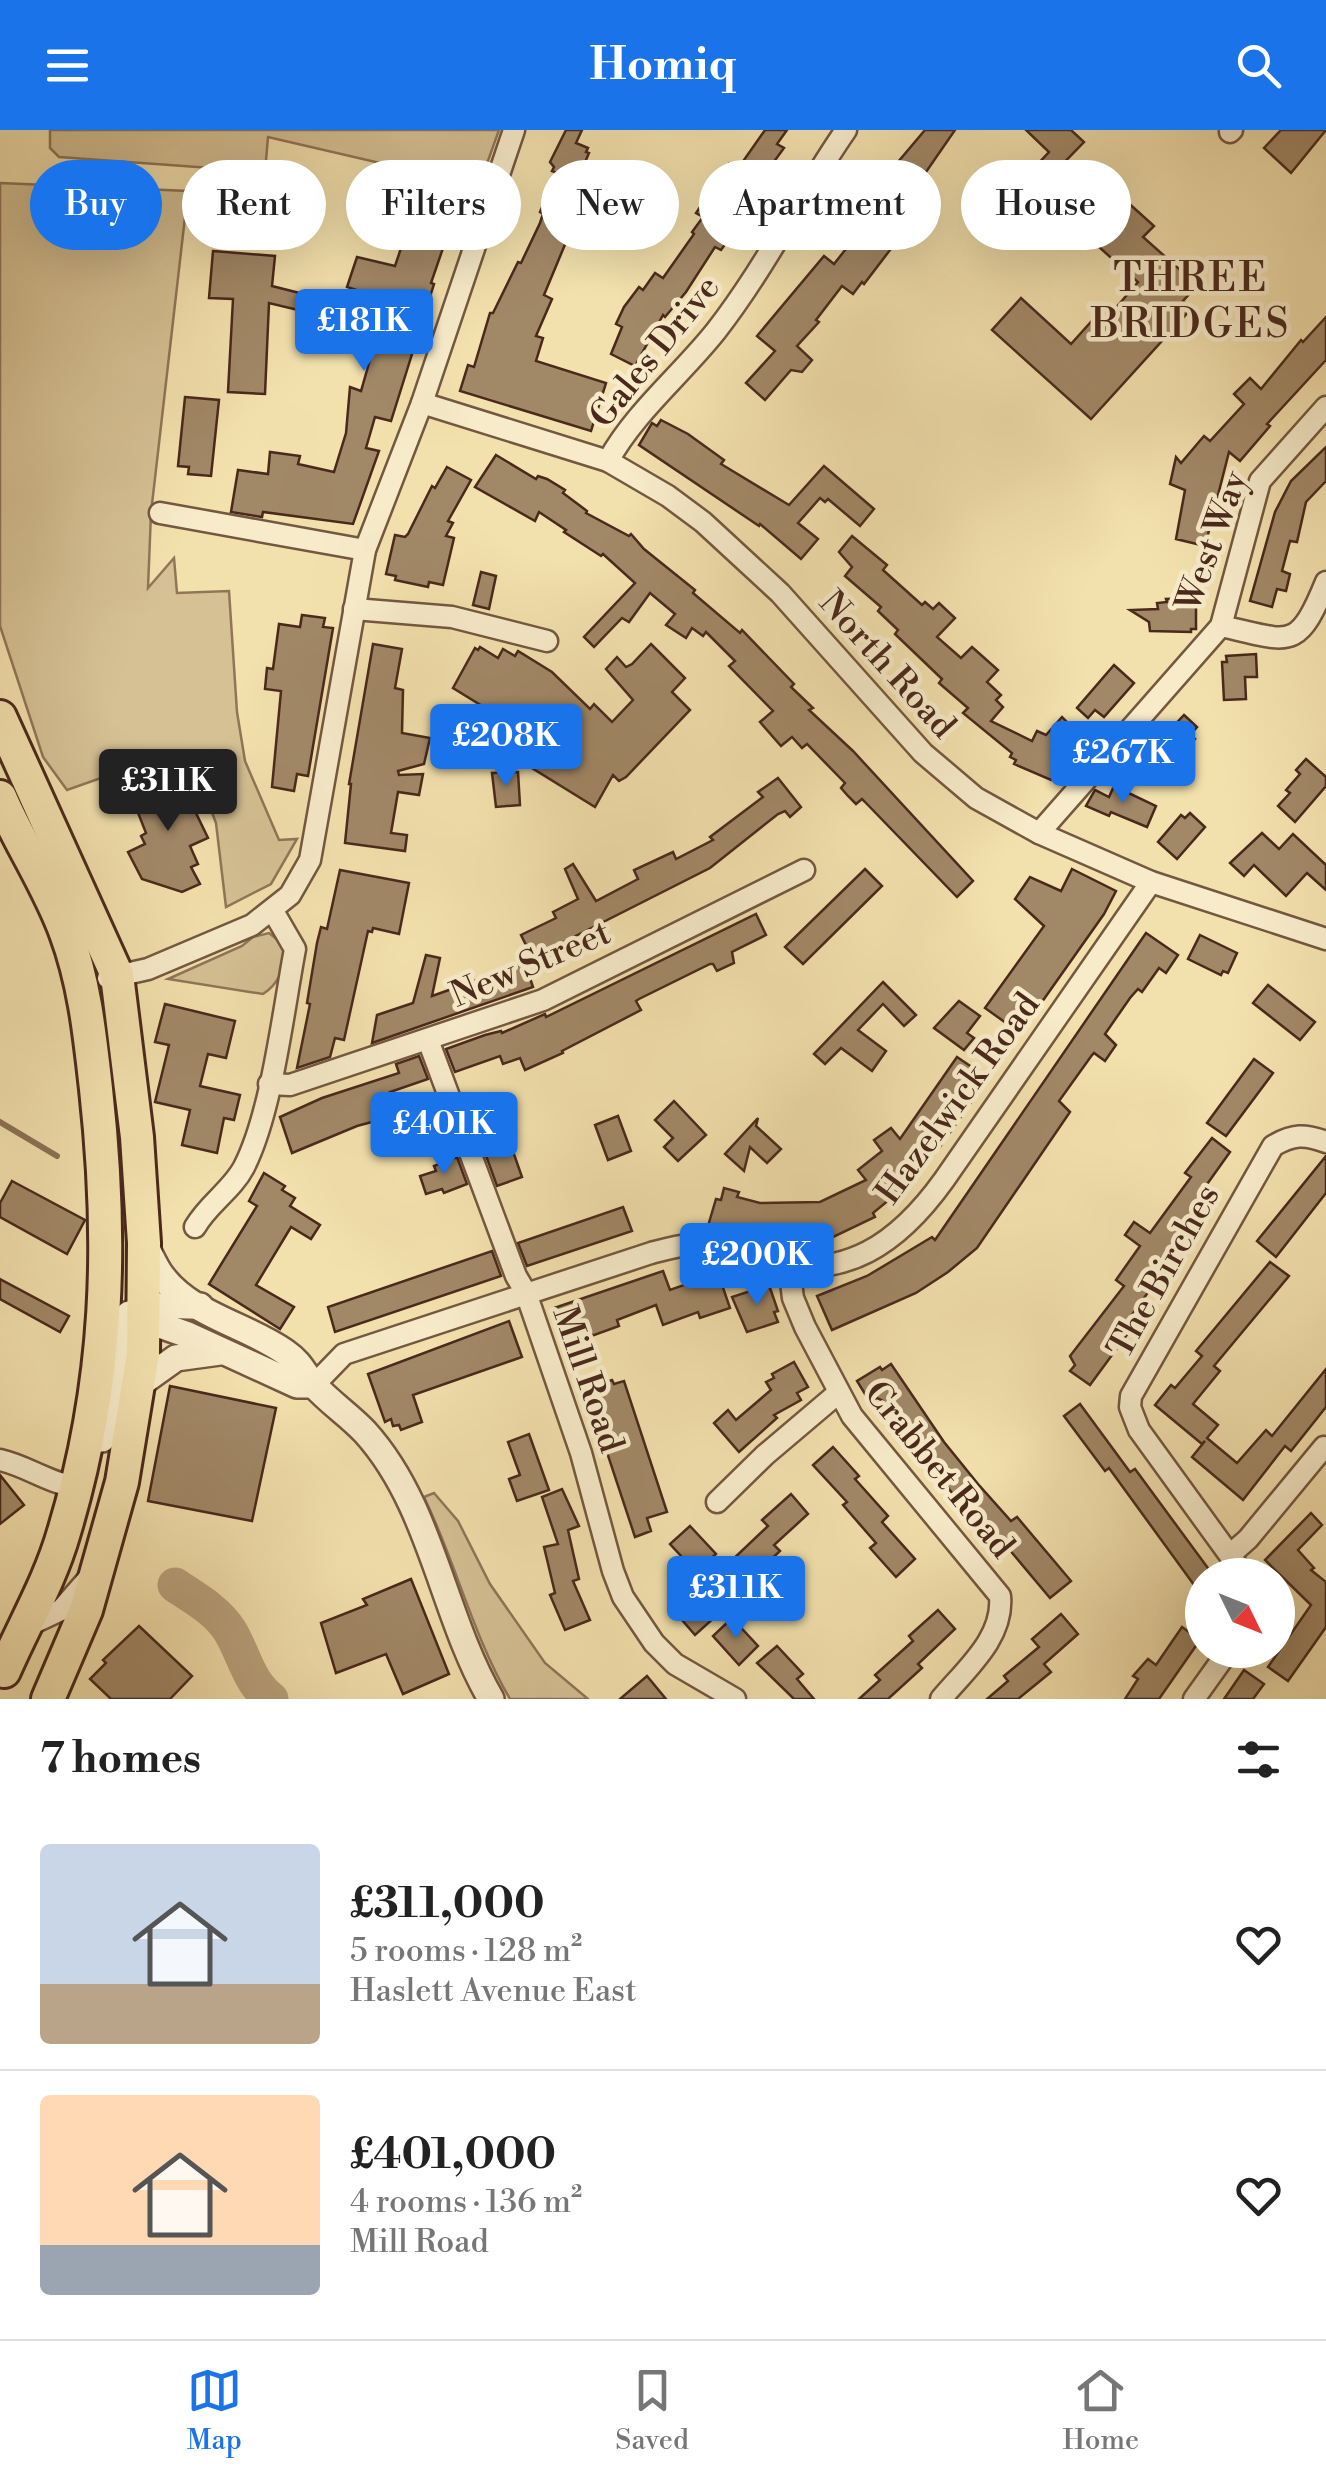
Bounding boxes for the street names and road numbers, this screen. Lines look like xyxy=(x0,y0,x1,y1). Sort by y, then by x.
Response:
street label: Gales Drive xyxy=(581,267,730,437)
street label: West Way xyxy=(1167,464,1258,619)
street label: North Road xyxy=(810,582,964,748)
street label: New Street xyxy=(444,911,617,1017)
street label: Hazelwick Road xyxy=(867,985,1049,1213)
street label: The Birches xyxy=(1099,1177,1230,1366)
street label: Mill Road xyxy=(543,1301,633,1458)
street label: Crabbet Road xyxy=(854,1373,1023,1567)

